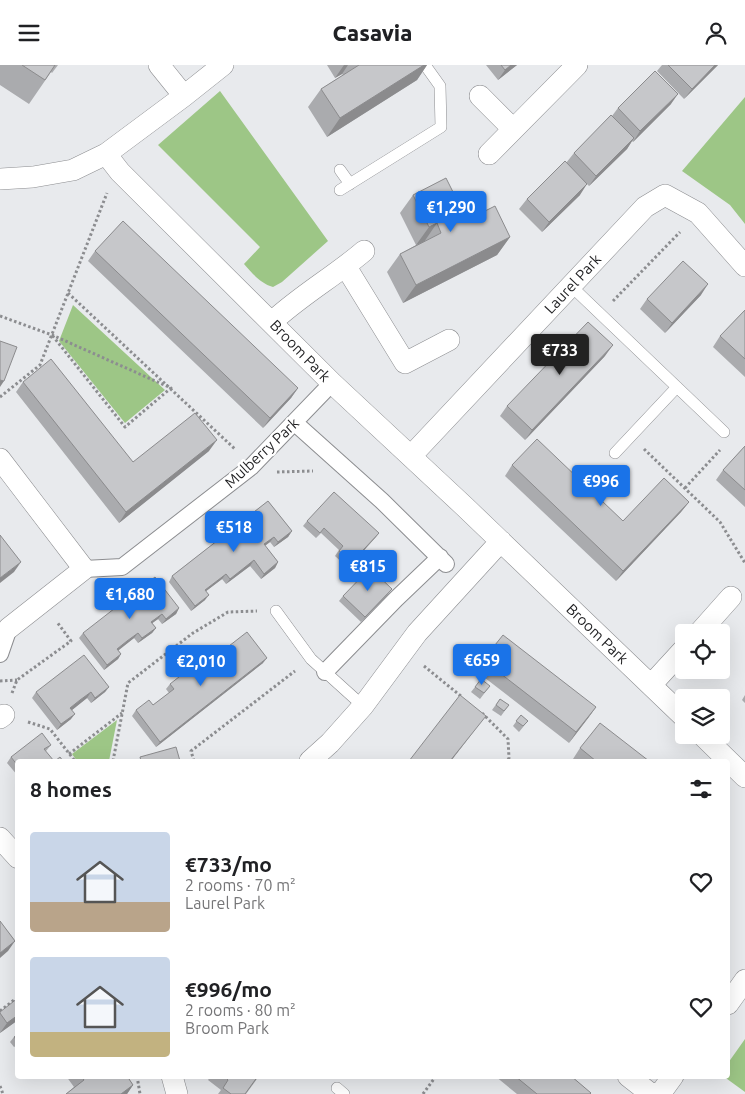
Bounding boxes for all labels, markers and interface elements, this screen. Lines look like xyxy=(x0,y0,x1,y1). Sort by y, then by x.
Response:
icon: menu xyxy=(15,19,43,47)
icon: person xyxy=(702,19,730,47)
text: Casavia xyxy=(333,20,412,45)
pin: €1,290 xyxy=(410,191,492,233)
text: €1,290 xyxy=(426,198,476,216)
street label: Laurel Park xyxy=(541,250,605,317)
street label: Broom Park xyxy=(267,316,334,385)
pin: €733 xyxy=(530,333,590,376)
text: €733 xyxy=(542,341,578,359)
street label: Mulberry Park xyxy=(221,414,302,491)
pin: €996 xyxy=(571,465,631,507)
text: €996 xyxy=(583,472,619,490)
pin: €518 xyxy=(204,511,264,553)
text: €518 xyxy=(216,518,252,536)
pin: €815 xyxy=(338,549,398,592)
text: €815 xyxy=(350,557,386,575)
pin: €1,680 xyxy=(89,577,171,620)
text: €1,680 xyxy=(105,585,155,603)
street label: Broom Park xyxy=(563,600,632,667)
map controls xyxy=(675,624,730,744)
button: locate xyxy=(675,624,730,679)
pin: €659 xyxy=(452,643,512,686)
pin: €2,010 xyxy=(160,645,242,687)
text: €659 xyxy=(464,651,500,669)
text: €2,010 xyxy=(176,652,226,670)
button: layers xyxy=(675,689,730,744)
icon: filters xyxy=(687,775,715,803)
text: 8 homes xyxy=(30,777,112,801)
icon: home xyxy=(70,852,130,912)
text: €733/mo xyxy=(185,852,272,876)
icon: heart xyxy=(687,868,715,896)
text: 2 rooms · 70 m² xyxy=(185,876,296,894)
text: Laurel Park xyxy=(185,894,265,912)
icon: home xyxy=(70,977,130,1037)
text: €996/mo xyxy=(185,977,272,1001)
icon: heart xyxy=(687,993,715,1021)
text: 2 rooms · 80 m² xyxy=(185,1001,296,1019)
text: Broom Park xyxy=(185,1019,269,1037)

